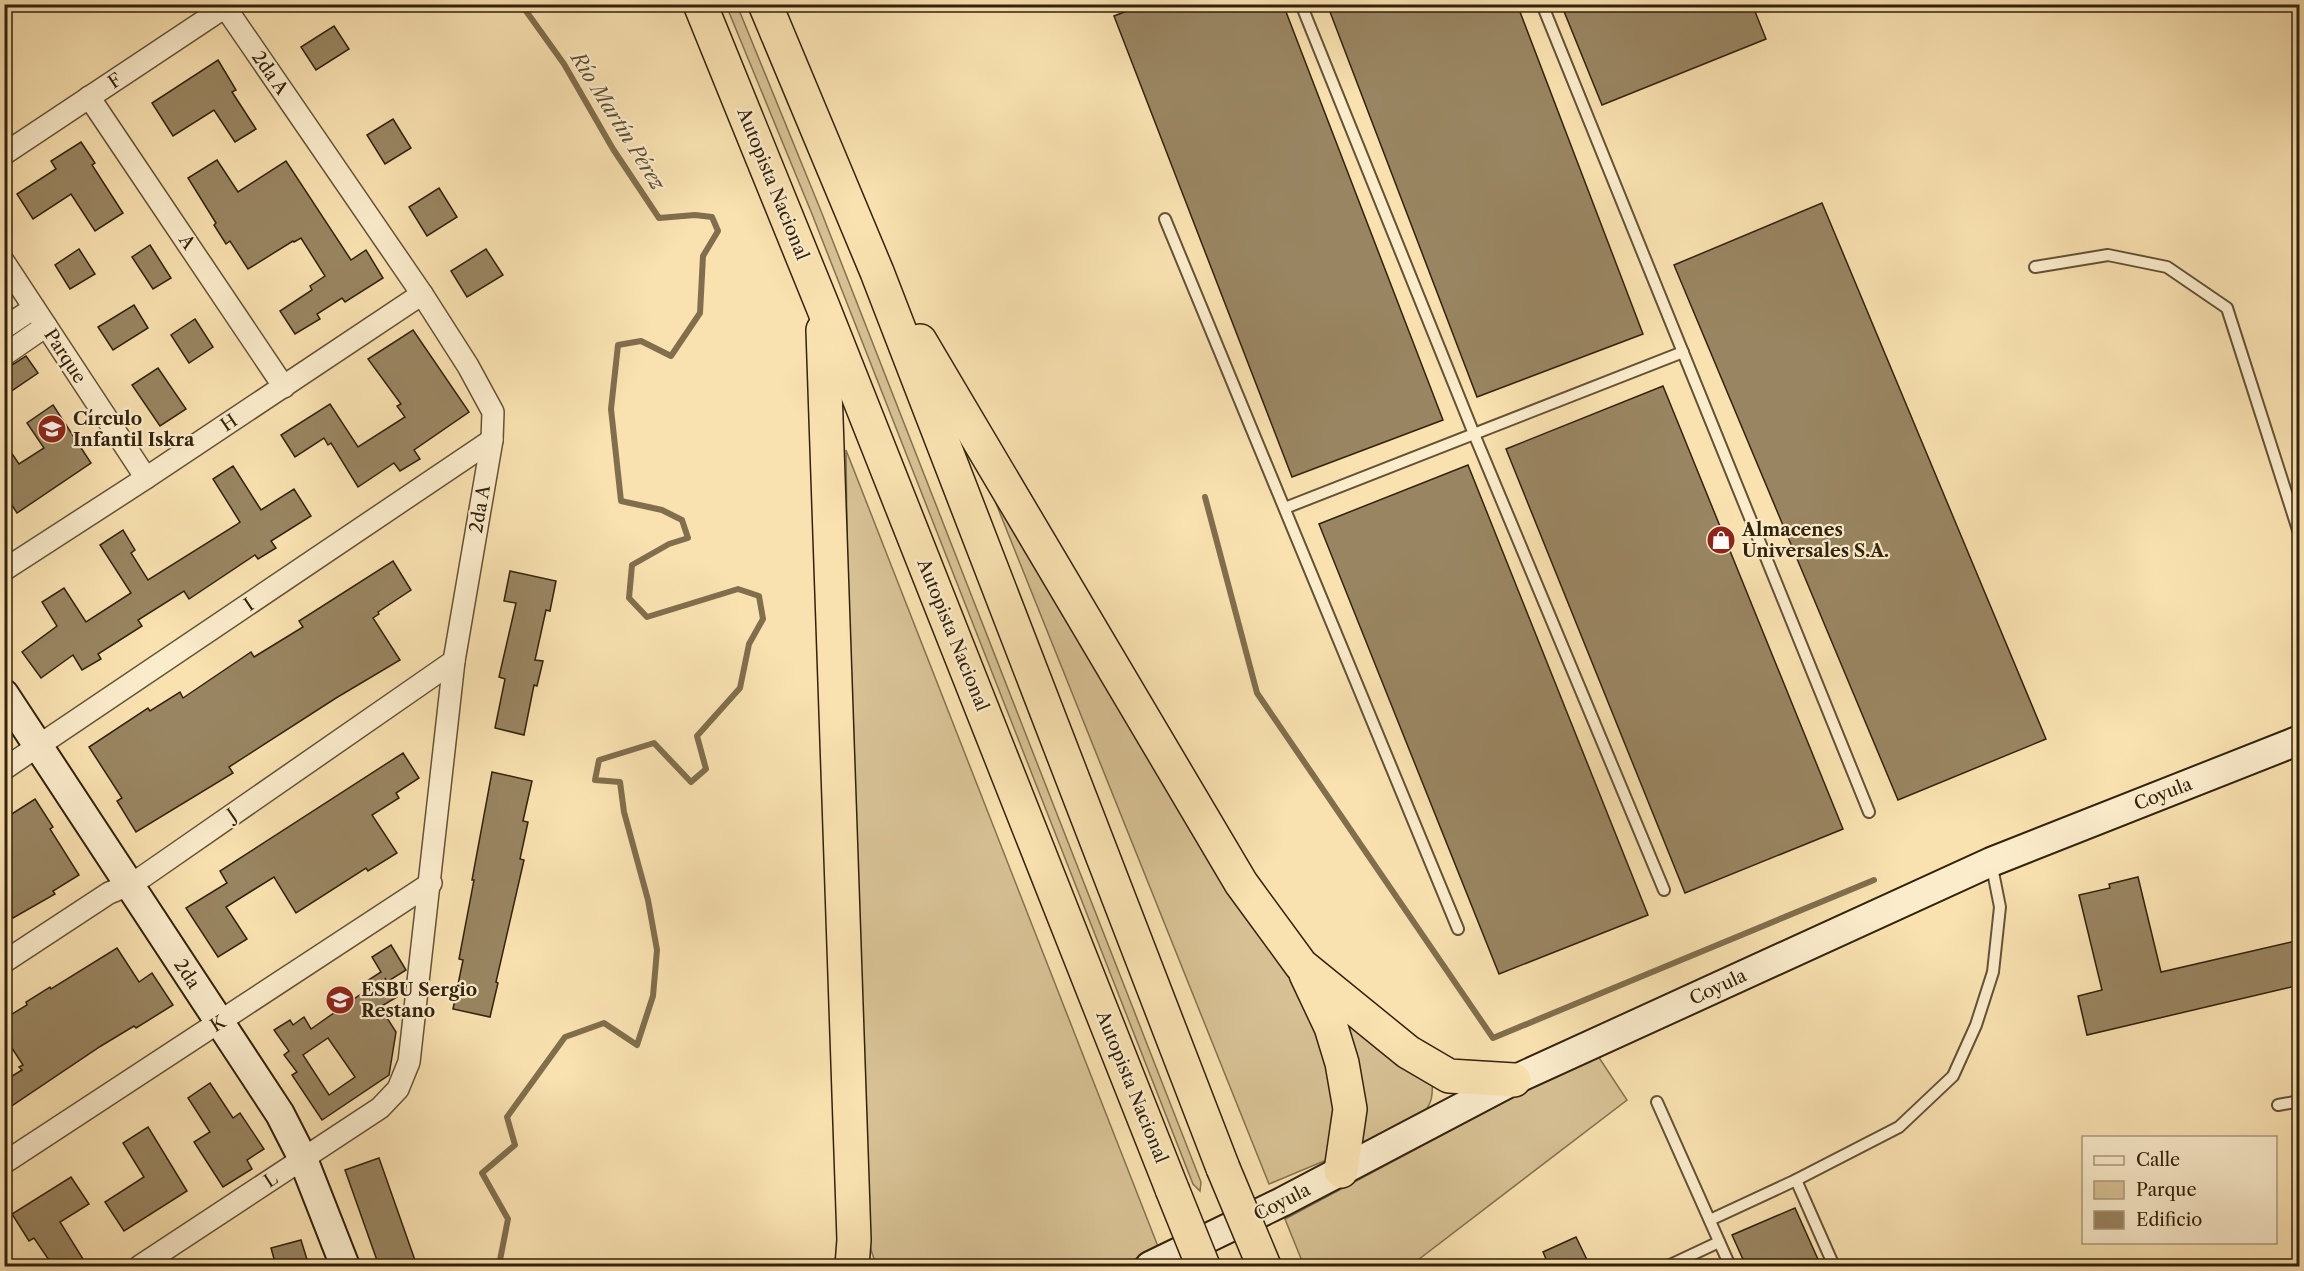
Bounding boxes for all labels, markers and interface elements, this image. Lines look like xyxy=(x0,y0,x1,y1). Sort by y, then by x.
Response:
water label: Río Martín Pérez xyxy=(565,46,671,196)
street label: 2da A xyxy=(247,47,293,100)
street label: F xyxy=(104,68,126,93)
street label: Autopista Nacional xyxy=(732,104,814,263)
street label: A xyxy=(174,229,200,254)
street label: Parque xyxy=(39,325,91,387)
place label: Círculo Infantil Iskra xyxy=(73,408,195,451)
street label: H xyxy=(216,410,242,436)
school or university icon: Círculo Infantil Iskra xyxy=(36,413,68,445)
street label: 2da A xyxy=(465,483,495,535)
place label: Almacenes Universales S.A. xyxy=(1741,519,1889,562)
shop icon: Almacenes Universales S.A. xyxy=(1705,524,1737,556)
street label: Autopista Nacional xyxy=(912,555,994,714)
street label: I xyxy=(240,594,258,616)
street label: Coyula xyxy=(2131,773,2196,815)
street label: J xyxy=(221,804,241,828)
street label: 2da xyxy=(169,955,205,993)
street label: Coyula xyxy=(1686,964,1750,1010)
place label: ESBU Sergio Restano xyxy=(361,979,477,1022)
school or university icon: ESBU Sergio Restano xyxy=(324,984,356,1016)
street label: Autopista Nacional xyxy=(1091,1007,1173,1166)
street label: K xyxy=(206,1010,231,1037)
legend xyxy=(2082,1136,2277,1244)
text: Calle xyxy=(2136,1149,2180,1171)
street label: L xyxy=(260,1167,282,1192)
street label: Coyula xyxy=(1250,1178,1314,1226)
text: Parque xyxy=(2136,1179,2197,1201)
text: Edificio xyxy=(2136,1209,2202,1231)

